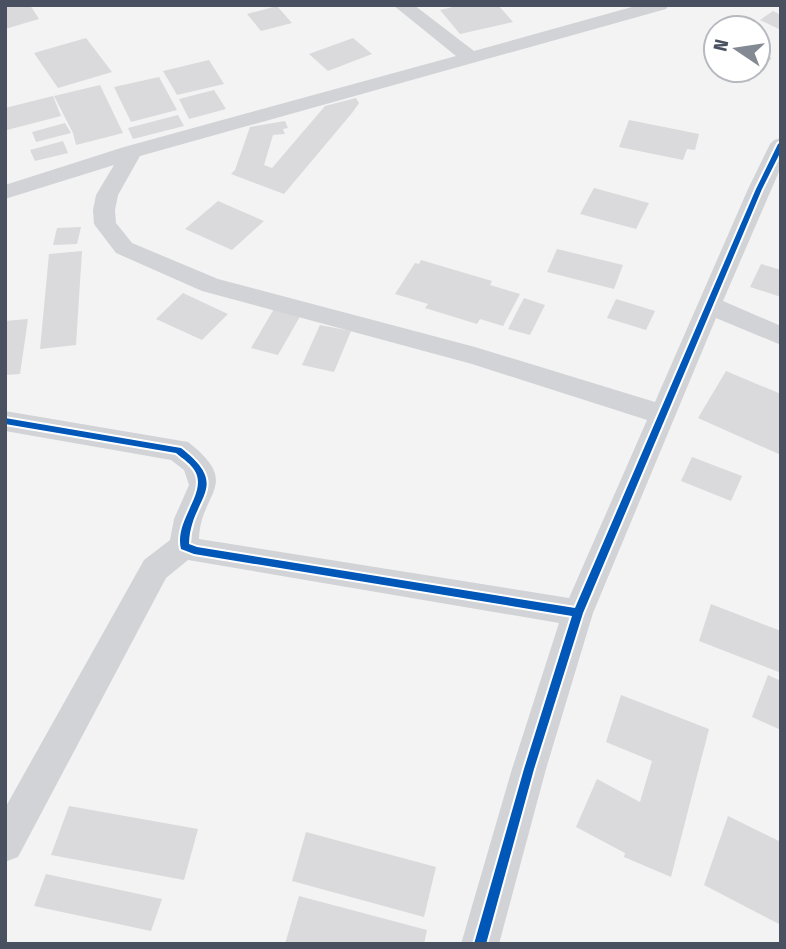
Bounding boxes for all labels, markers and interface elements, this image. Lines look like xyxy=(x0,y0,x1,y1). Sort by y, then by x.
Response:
north arrow xyxy=(702,14,772,84)
text: N xyxy=(708,37,733,53)

